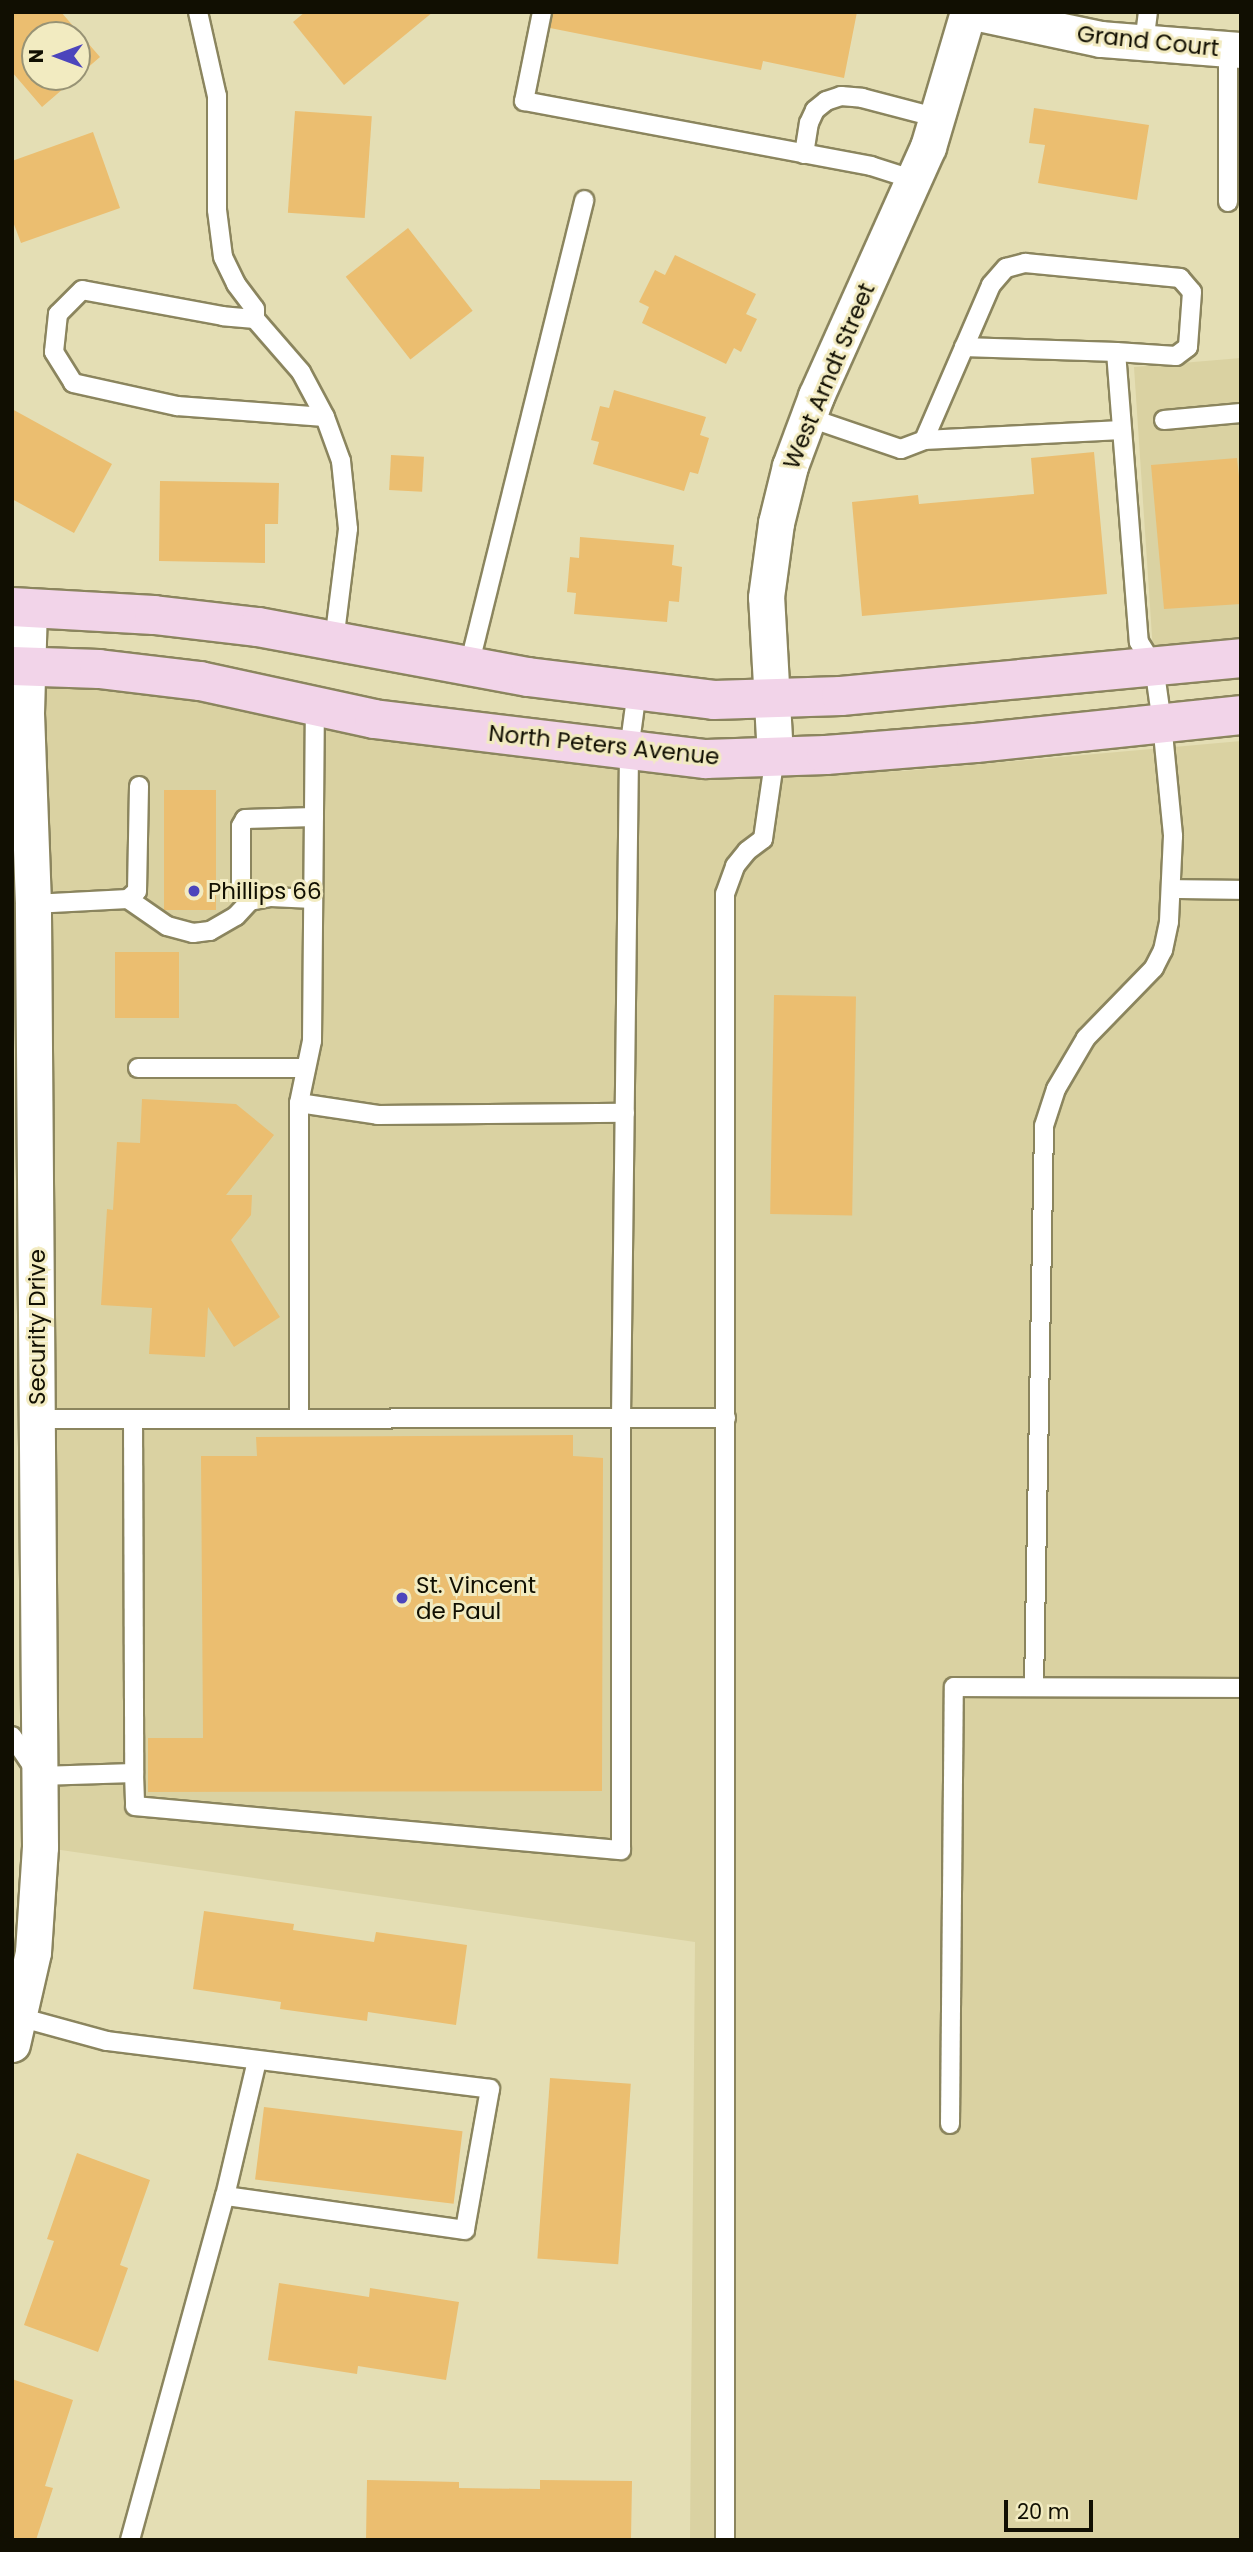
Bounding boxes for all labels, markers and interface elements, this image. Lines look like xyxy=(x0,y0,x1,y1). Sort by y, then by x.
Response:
street label: Grand Court xyxy=(1076,20,1220,62)
north arrow xyxy=(21,21,91,91)
text: N xyxy=(23,49,50,63)
street label: West Arndt Street xyxy=(777,279,881,473)
street label: North Peters Avenue xyxy=(487,719,721,771)
place label: Phillips 66 xyxy=(208,877,322,905)
marker: Phillips 66 xyxy=(186,883,202,899)
street label: Security Drive xyxy=(23,1249,51,1405)
place label: St. Vincent de Paul xyxy=(416,1571,536,1625)
marker: St. Vincent de Paul xyxy=(394,1590,410,1606)
scale bar xyxy=(1008,2486,1097,2530)
text: 20 m xyxy=(1017,2497,1070,2526)

